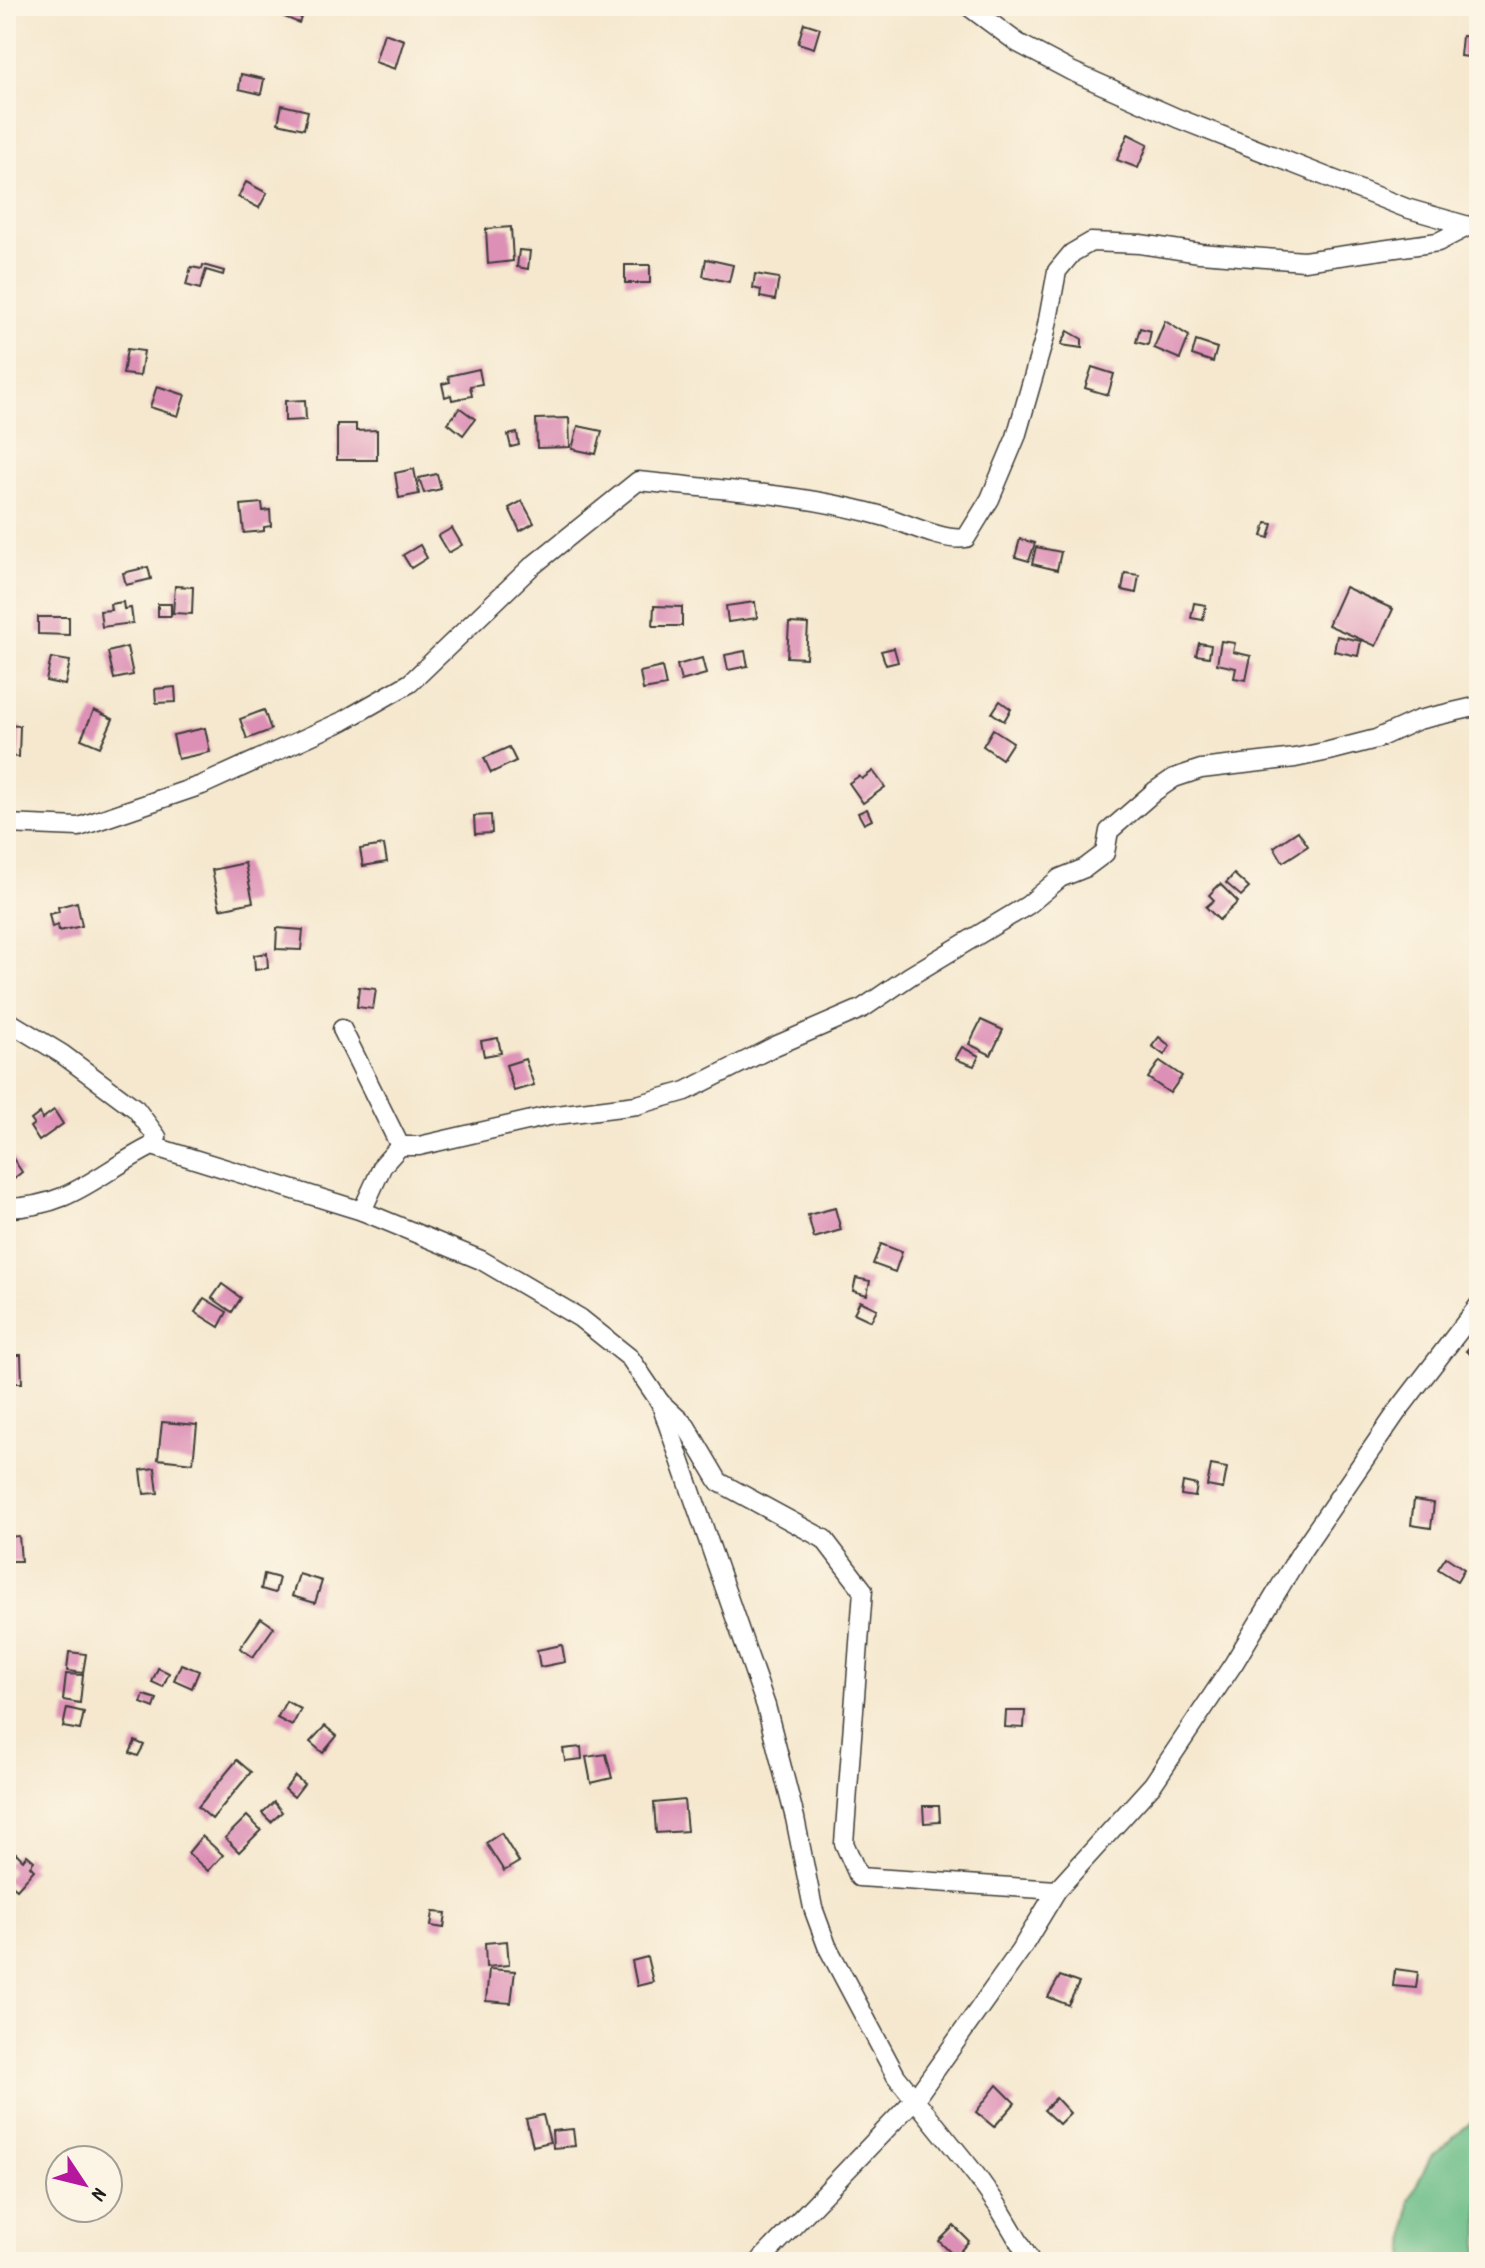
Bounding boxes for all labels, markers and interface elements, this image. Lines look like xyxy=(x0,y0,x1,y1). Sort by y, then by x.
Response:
north arrow xyxy=(44,2144,124,2224)
text: N xyxy=(82,2180,113,2207)

